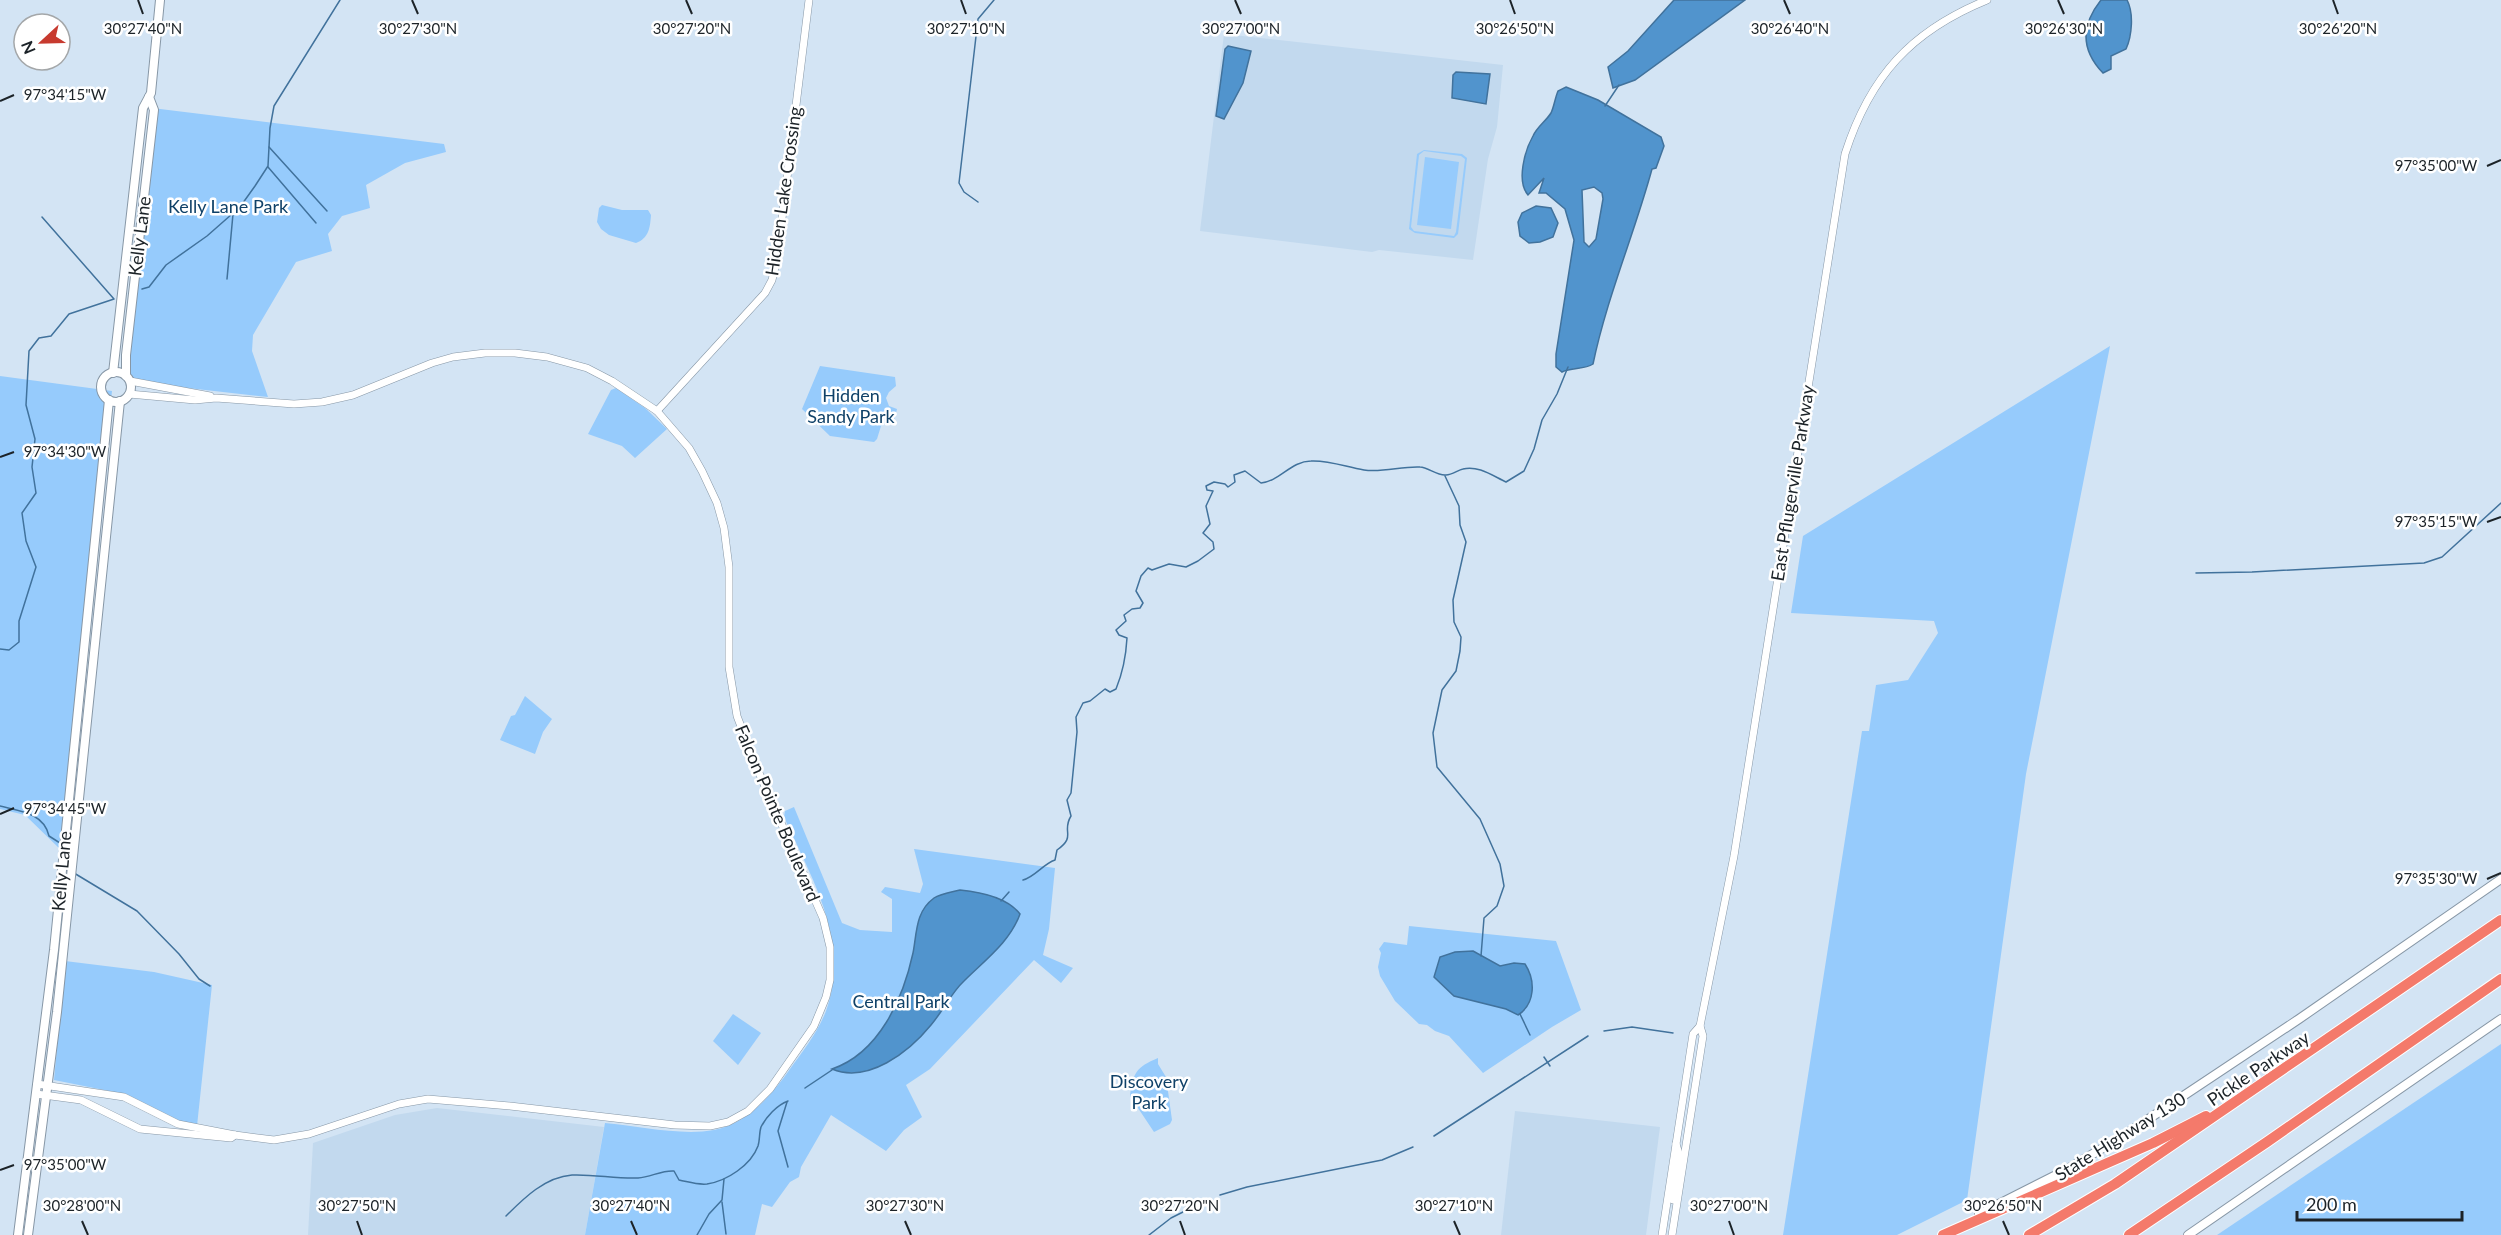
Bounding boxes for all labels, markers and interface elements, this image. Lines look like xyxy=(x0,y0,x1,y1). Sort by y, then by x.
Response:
north arrow xyxy=(12,12,72,72)
text: 30°27'40"N xyxy=(104,19,182,37)
text: 30°27'30"N xyxy=(379,19,457,37)
text: 30°27'20"N xyxy=(653,19,731,37)
text: 30°27'10"N xyxy=(927,19,1005,37)
text: 30°27'00"N xyxy=(1202,19,1280,37)
text: 30°26'50"N xyxy=(1476,19,1554,37)
text: 30°26'40"N xyxy=(1751,19,1829,37)
text: 30°26'30"N xyxy=(2025,19,2103,37)
text: 30°26'20"N xyxy=(2299,19,2377,37)
text: N xyxy=(17,39,39,57)
text: 97°34'15"W xyxy=(24,85,107,103)
street label: Hidden Lake Crossing xyxy=(760,105,806,277)
text: 97°35'00"W xyxy=(2395,156,2478,174)
street label: Kelly Lane xyxy=(123,195,155,277)
park label: Kelly Lane Park xyxy=(168,195,289,217)
street label: East Pflugerville Parkway xyxy=(1766,383,1818,583)
park label: Hidden Sandy Park xyxy=(807,384,896,427)
text: 97°34'30"W xyxy=(24,442,107,460)
text: 97°35'15"W xyxy=(2395,512,2478,530)
street label: Falcon Pointe Boulevard xyxy=(731,721,825,905)
text: 97°34'45"W xyxy=(24,799,107,817)
street label: Kelly Lane xyxy=(47,830,75,912)
text: 97°35'30"W xyxy=(2395,869,2478,887)
park label: Central Park xyxy=(852,990,950,1012)
street label: Pickle Parkway xyxy=(2203,1025,2314,1110)
park label: Discovery Park xyxy=(1110,1070,1189,1113)
street label: State Highway 130 xyxy=(2051,1087,2189,1185)
text: 97°35'00"W xyxy=(24,1155,107,1173)
scale bar xyxy=(2297,1184,2462,1222)
text: 200 m xyxy=(2306,1193,2357,1215)
text: 30°28'00"N xyxy=(43,1196,121,1214)
text: 30°27'50"N xyxy=(318,1196,396,1214)
text: 30°27'40"N xyxy=(592,1196,670,1214)
text: 30°27'30"N xyxy=(866,1196,944,1214)
text: 30°27'20"N xyxy=(1141,1196,1219,1214)
text: 30°27'10"N xyxy=(1415,1196,1493,1214)
text: 30°27'00"N xyxy=(1690,1196,1768,1214)
text: 30°26'50"N xyxy=(1964,1196,2042,1214)

